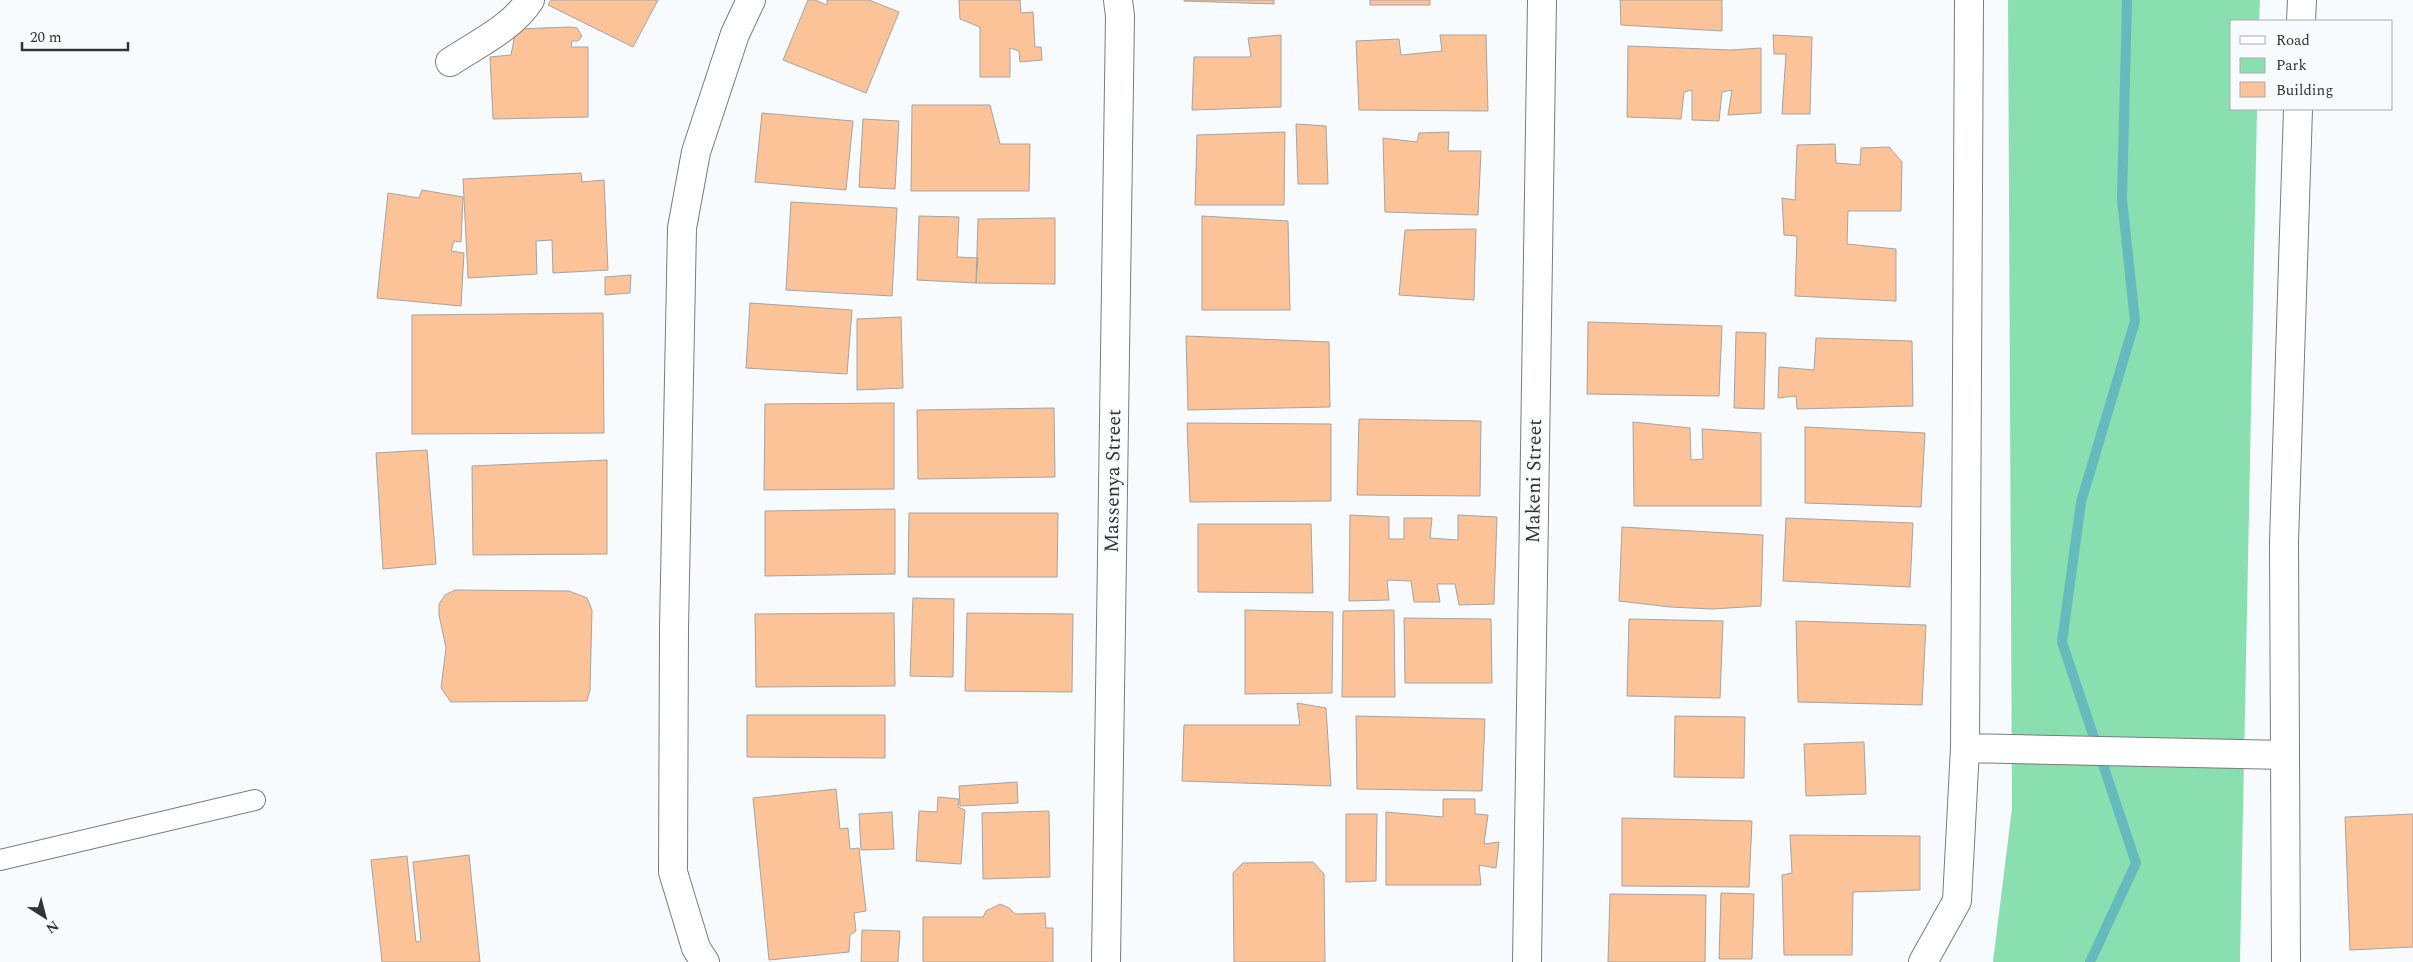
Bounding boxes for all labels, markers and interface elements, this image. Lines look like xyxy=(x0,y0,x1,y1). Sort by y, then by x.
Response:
scale bar xyxy=(22,20,129,52)
legend xyxy=(2230,20,2393,110)
text: 20 m xyxy=(30,26,62,49)
text: Road xyxy=(2276,29,2310,52)
text: Park xyxy=(2276,54,2307,77)
text: Building xyxy=(2276,79,2333,102)
street label: Massenya Street xyxy=(1097,409,1129,553)
street label: Makeni Street xyxy=(1518,418,1550,544)
north arrow xyxy=(20,892,70,942)
text: N xyxy=(42,915,63,939)

